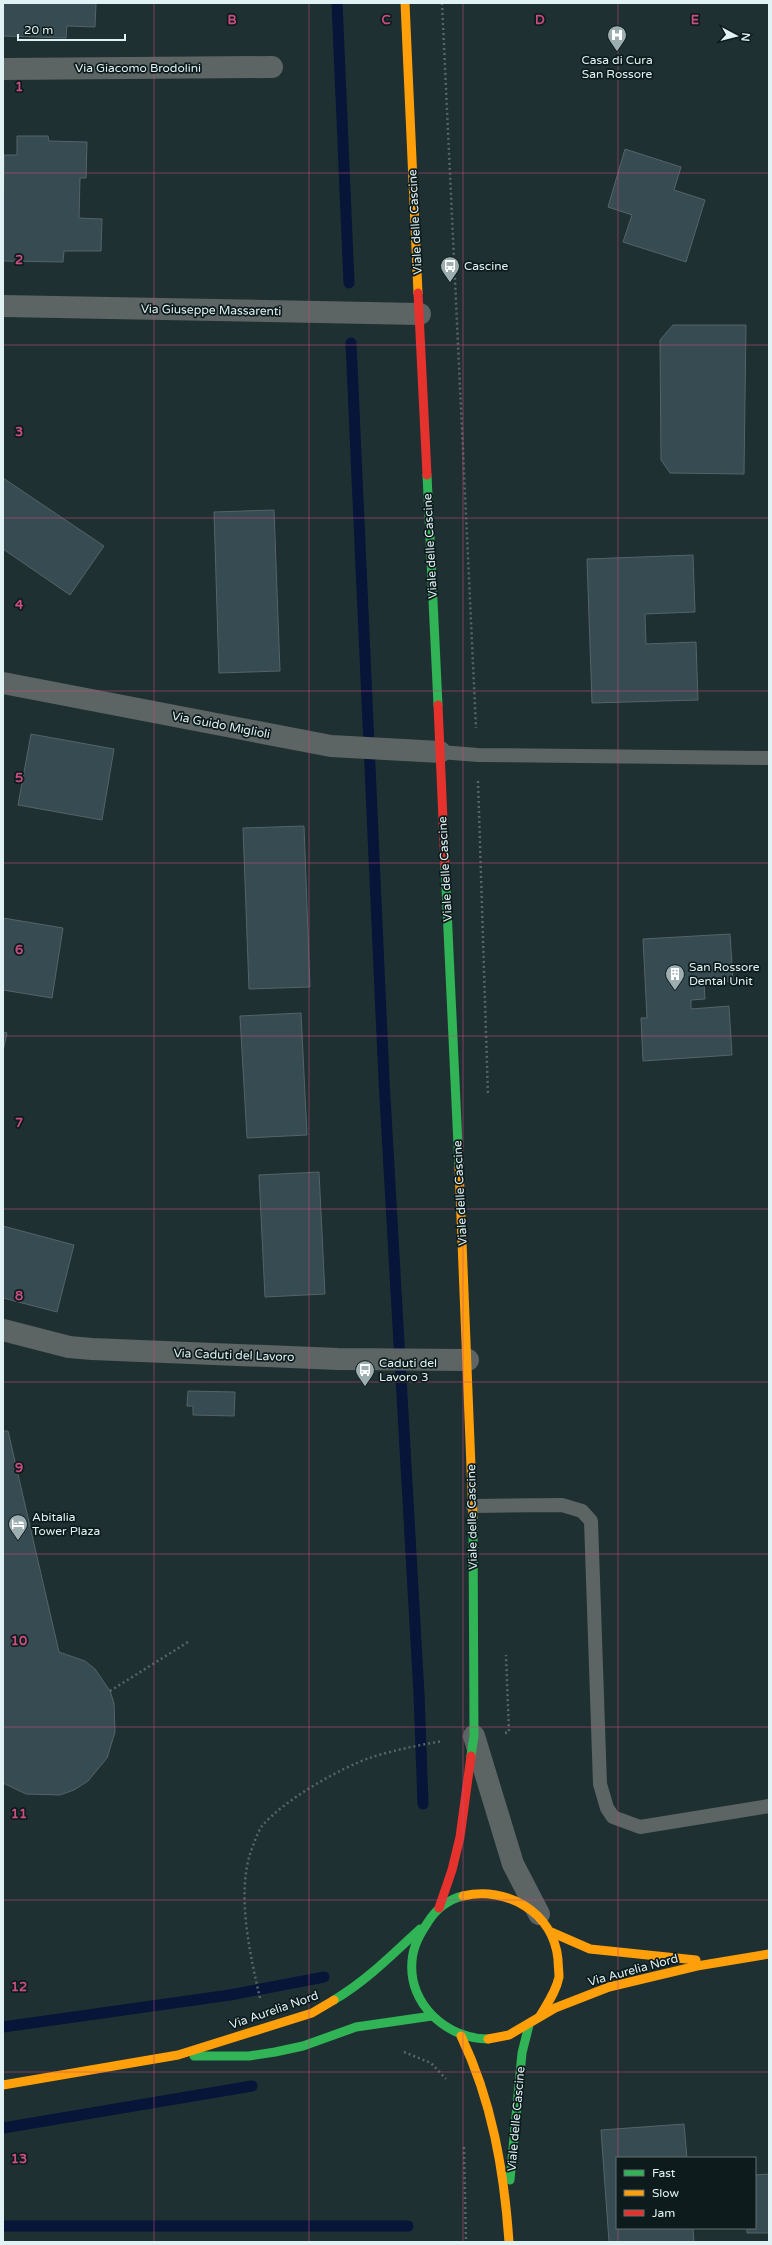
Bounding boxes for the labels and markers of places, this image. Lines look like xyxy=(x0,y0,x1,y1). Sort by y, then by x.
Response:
hospital icon: Casa di Cura San Rossore xyxy=(606,24,628,52)
place label: Casa di Cura San Rossore xyxy=(581,53,653,81)
bus stop icon: Cascine xyxy=(439,255,461,283)
place label: Cascine xyxy=(464,259,509,273)
place label: San Rossore Dental Unit xyxy=(689,960,760,988)
building icon: San Rossore Dental Unit xyxy=(664,963,686,991)
place label: Caduti del Lavoro 3 xyxy=(379,1356,437,1384)
bus stop icon: Caduti del Lavoro 3 xyxy=(354,1359,376,1387)
place label: Abitalia Tower Plaza xyxy=(32,1510,100,1538)
hotel icon: Abitalia Tower Plaza xyxy=(7,1513,29,1541)

